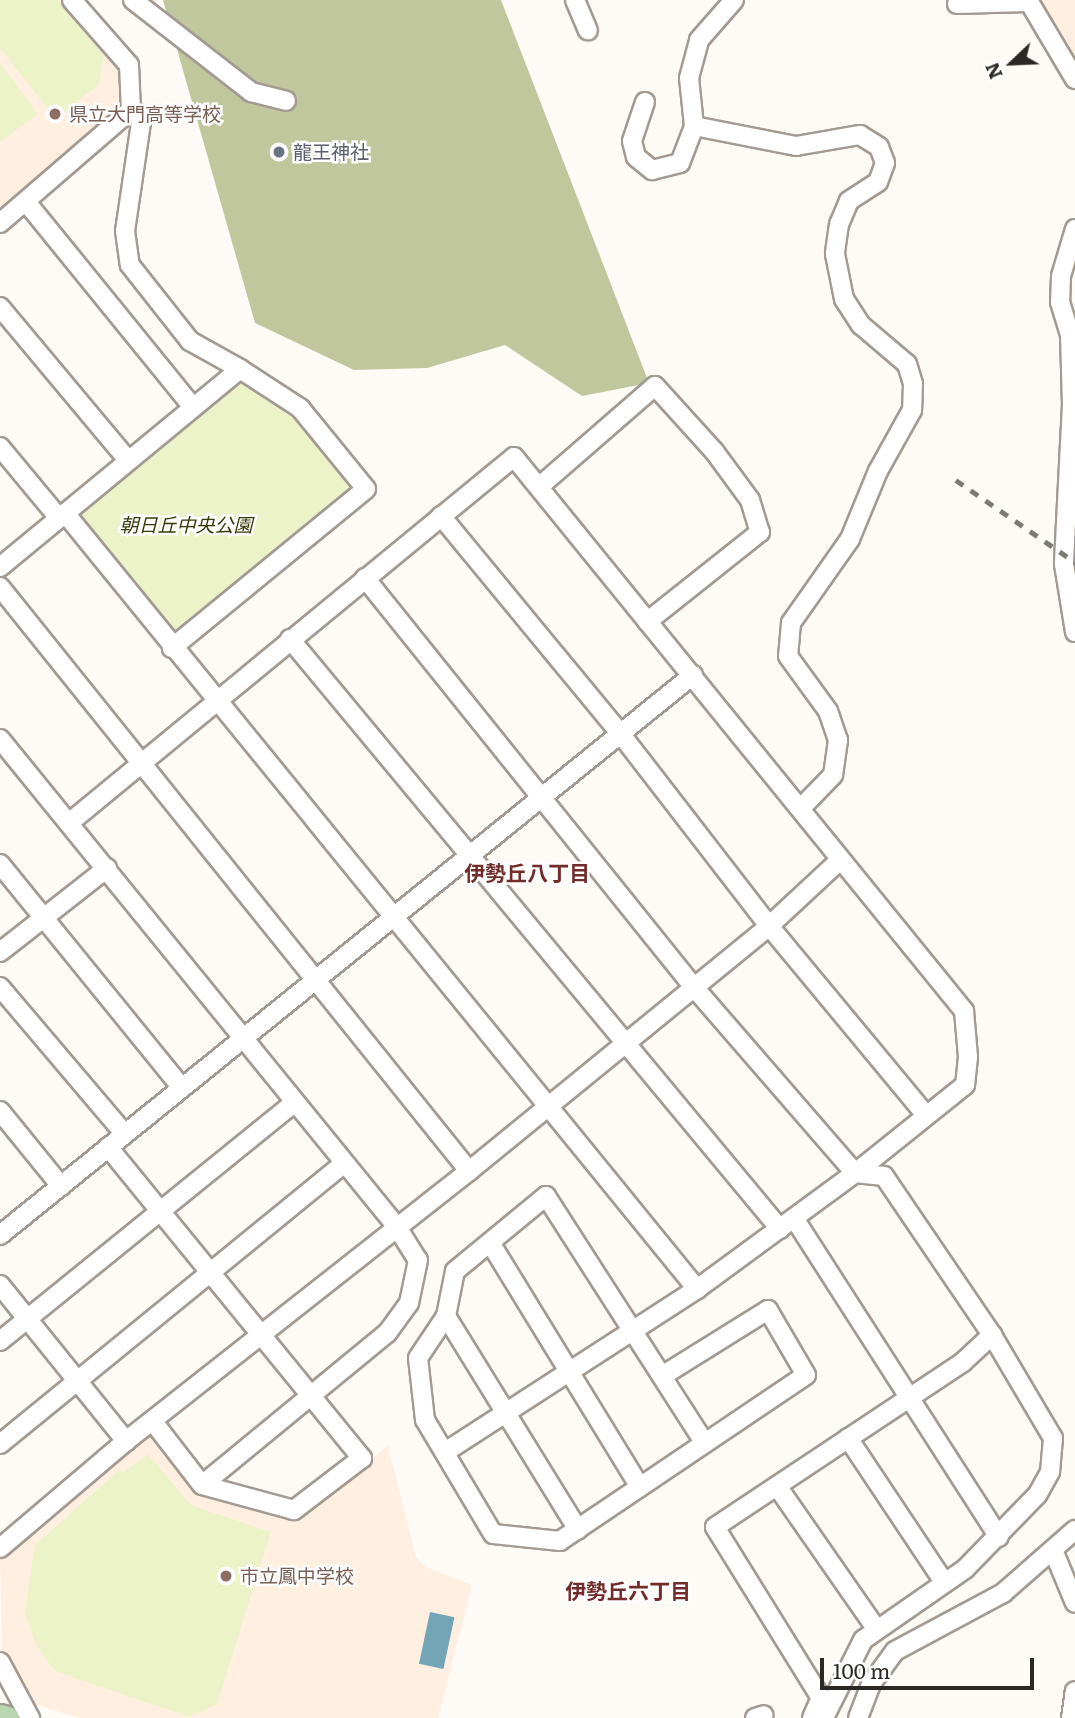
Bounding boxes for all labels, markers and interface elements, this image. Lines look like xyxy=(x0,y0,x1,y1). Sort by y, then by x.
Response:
north arrow xyxy=(977,28,1047,98)
text: N xyxy=(977,58,1009,84)
place label: 県立大門高等学校 xyxy=(69,103,221,125)
marker: 県立大門高等学校 xyxy=(47,106,63,122)
place label: 龍王神社 xyxy=(293,141,369,163)
marker: 龍王神社 xyxy=(271,144,287,160)
park label: 朝日丘中央公園 xyxy=(120,514,252,536)
district label: 伊勢丘八丁目 xyxy=(464,859,590,885)
place label: 市立鳳中学校 xyxy=(240,1565,354,1587)
marker: 市立鳳中学校 xyxy=(218,1568,234,1584)
district label: 伊勢丘六丁目 xyxy=(565,1577,691,1603)
scale bar xyxy=(823,1644,1036,1688)
text: 100 m xyxy=(833,1654,890,1685)

